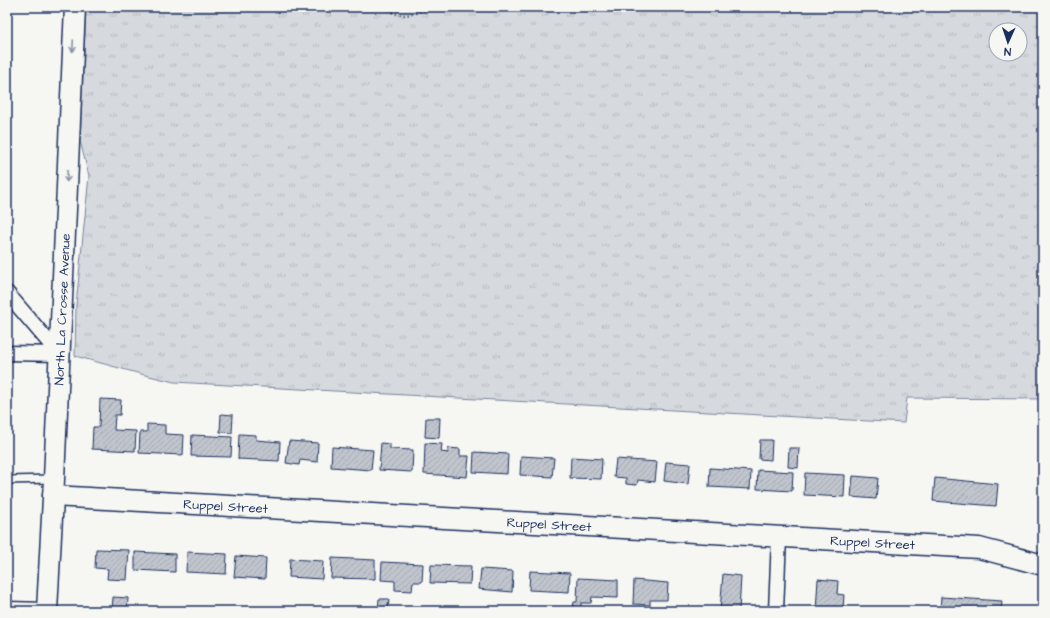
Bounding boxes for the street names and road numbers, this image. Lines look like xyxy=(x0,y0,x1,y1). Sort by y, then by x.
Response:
street label: North La Crosse Avenue xyxy=(50,233,75,386)
street label: Ruppel Street xyxy=(183,495,269,518)
street label: Ruppel Street xyxy=(506,513,593,536)
street label: Ruppel Street xyxy=(830,532,916,554)

